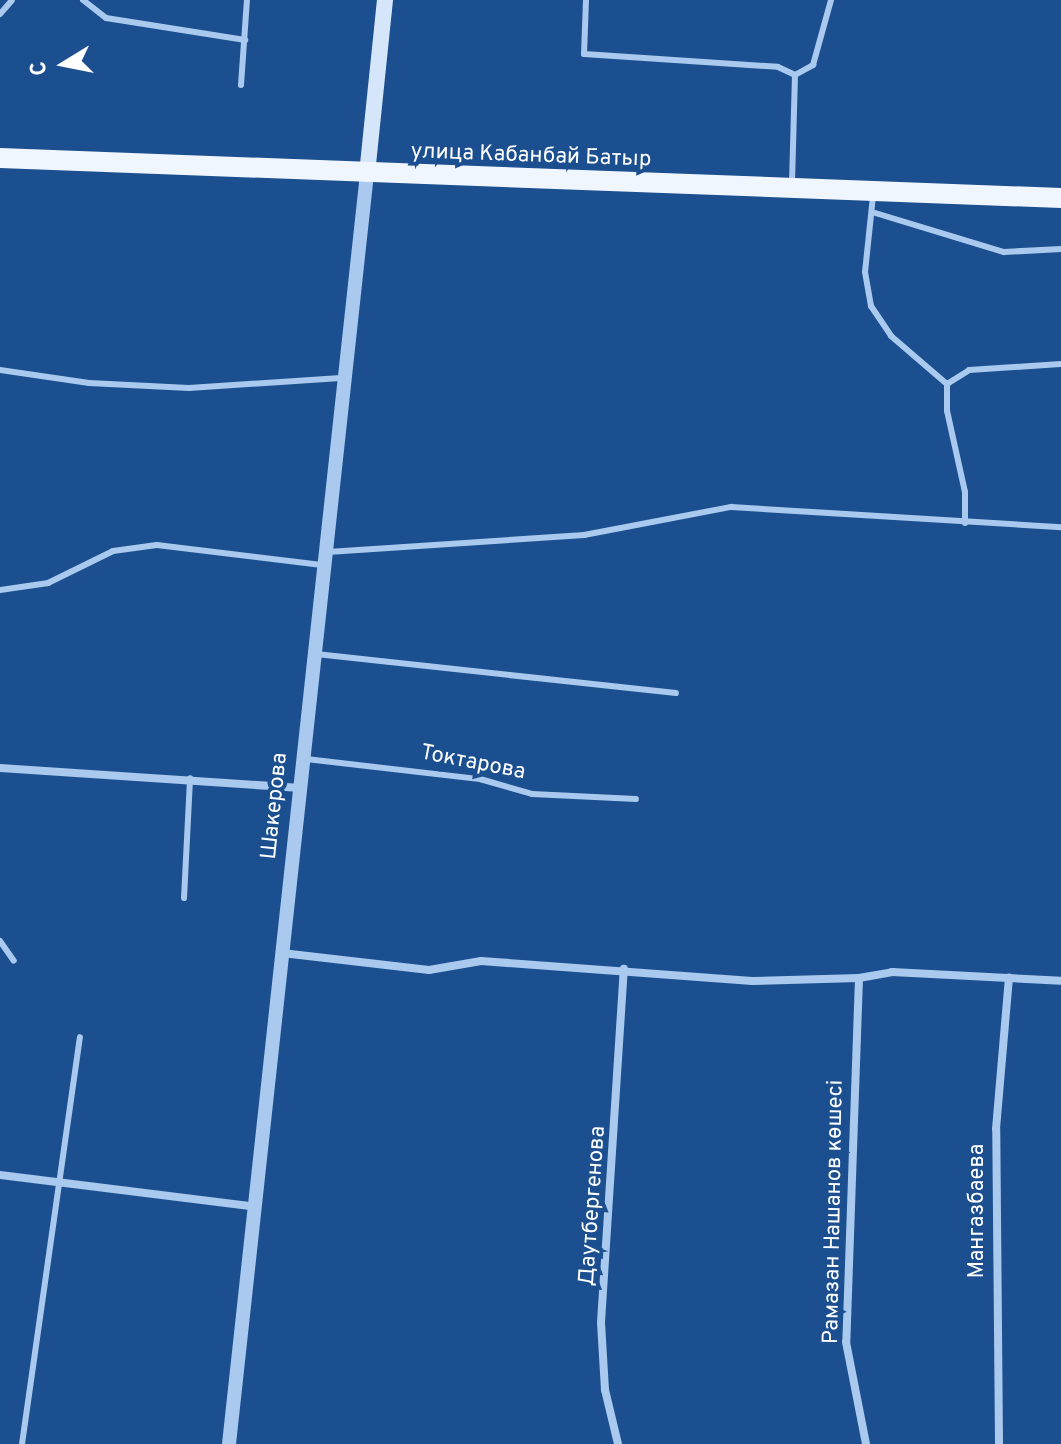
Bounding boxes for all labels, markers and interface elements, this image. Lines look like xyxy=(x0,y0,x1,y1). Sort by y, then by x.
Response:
north arrow xyxy=(24,24,104,104)
text: С xyxy=(25,59,54,78)
street label: улица Кабанбай Батыр xyxy=(410,139,652,173)
street label: Токтарова xyxy=(418,740,528,786)
street label: Шакерова xyxy=(256,751,294,861)
street label: Рамазан Нашанов көшесі xyxy=(818,1080,850,1344)
street label: Даутбергенова xyxy=(574,1125,612,1287)
street label: Мангазбаева xyxy=(965,1144,991,1278)

